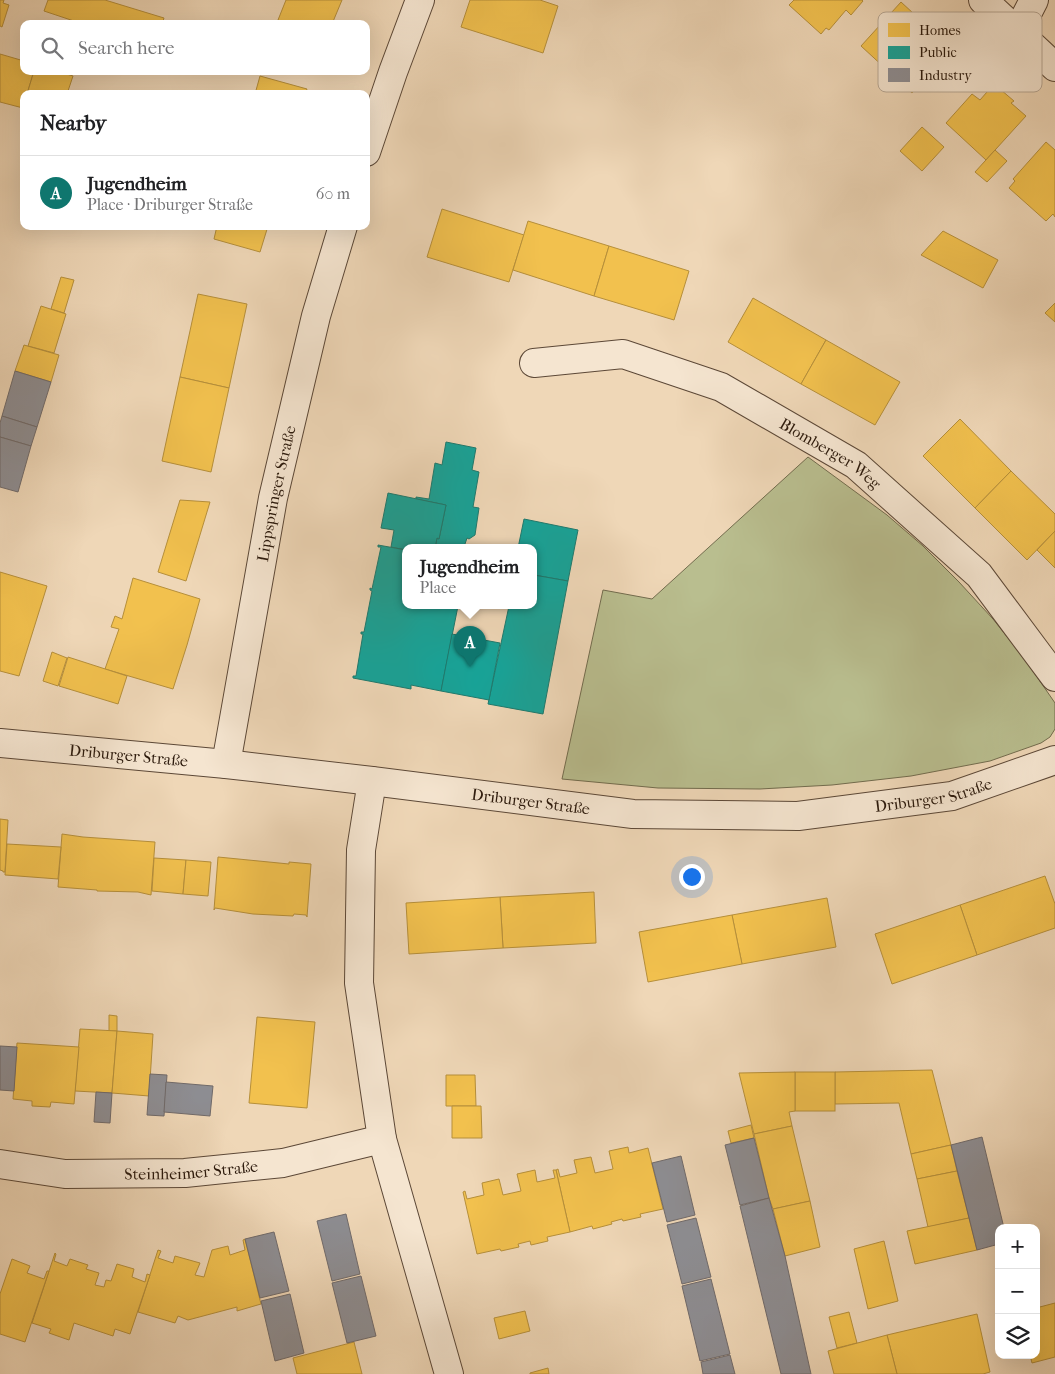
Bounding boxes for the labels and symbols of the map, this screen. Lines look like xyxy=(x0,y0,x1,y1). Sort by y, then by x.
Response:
legend xyxy=(878,12,1042,92)
text: Homes xyxy=(919,22,961,39)
text: Public xyxy=(919,44,957,61)
text: Industry xyxy=(919,67,972,84)
street label: Blomberger Weg xyxy=(776,414,885,493)
street label: Lippspringer Straße xyxy=(253,424,300,563)
pin: A xyxy=(454,626,486,667)
street label: Driburger Straße xyxy=(68,740,189,770)
street label: Driburger Straße xyxy=(873,774,994,816)
street label: Driburger Straße xyxy=(470,785,591,818)
your location xyxy=(679,864,705,890)
street label: Steinheimer Straße xyxy=(124,1157,259,1184)

